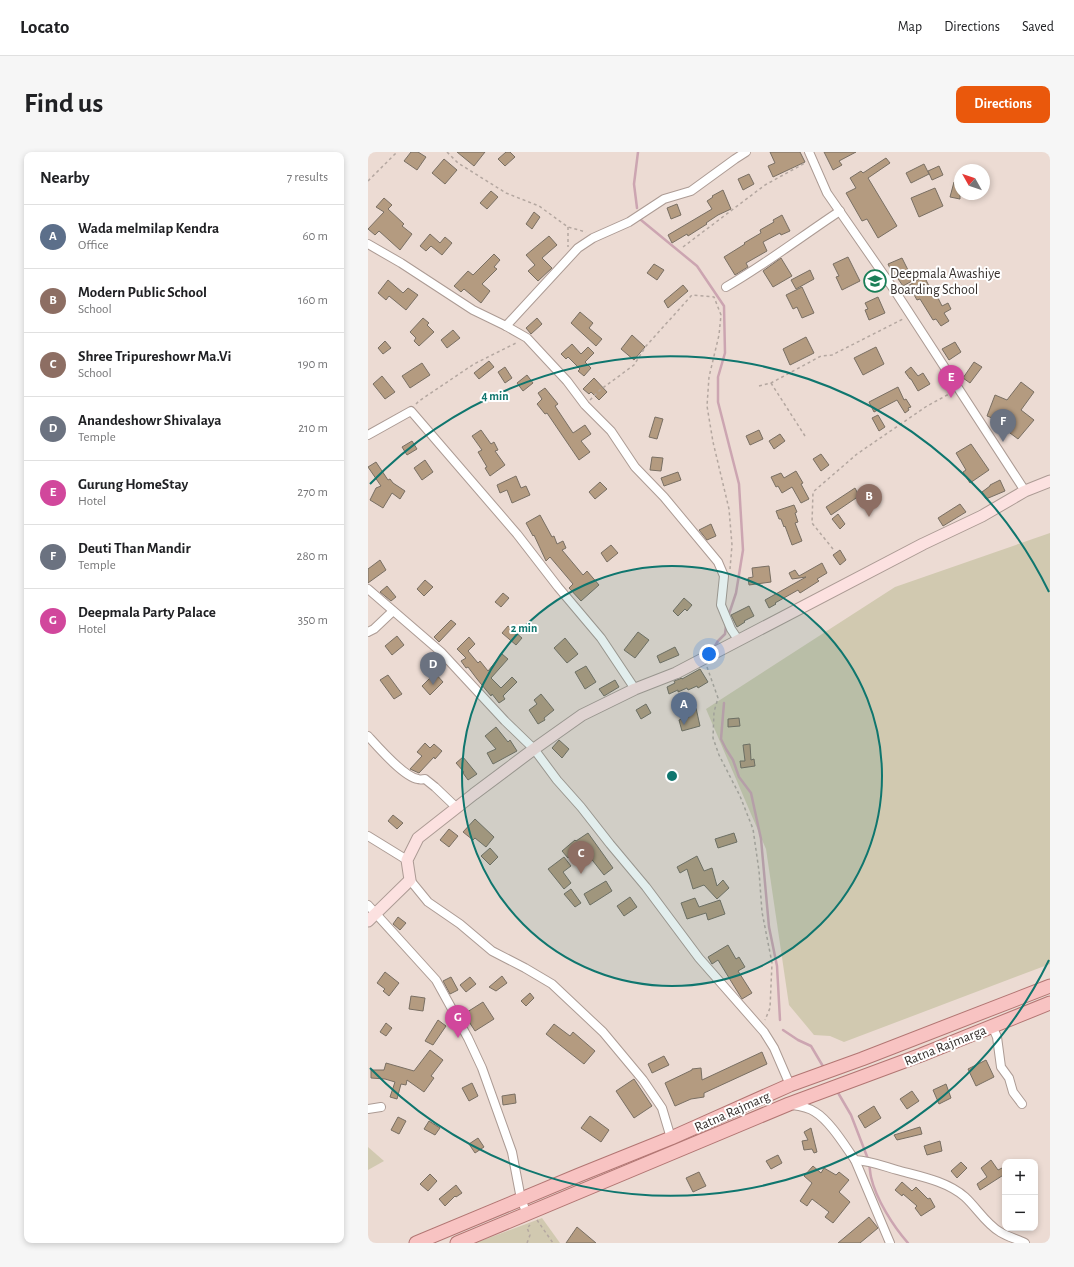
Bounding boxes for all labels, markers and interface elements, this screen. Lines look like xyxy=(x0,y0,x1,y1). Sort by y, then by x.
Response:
text: Locato xyxy=(20,18,69,37)
text: Map xyxy=(898,20,922,34)
text: Directions xyxy=(944,20,1000,34)
text: Saved xyxy=(1022,20,1054,34)
button: Directions xyxy=(956,86,1050,123)
text: Find us xyxy=(24,90,103,118)
north arrow xyxy=(954,164,990,200)
text: Nearby xyxy=(40,169,90,186)
text: 7 results xyxy=(287,171,328,184)
text: Wada melmilap Kendra xyxy=(78,221,219,236)
text: A xyxy=(49,230,57,243)
text: 60 m xyxy=(302,230,328,243)
text: Office xyxy=(78,239,108,252)
place label: Deepmala Awashiye Boarding School xyxy=(890,267,1000,297)
school or university icon: Deepmala Awashiye Boarding School xyxy=(862,268,888,294)
text: Modern Public School xyxy=(78,285,207,300)
text: B xyxy=(49,294,57,307)
text: 160 m xyxy=(298,294,328,307)
text: School xyxy=(78,303,112,316)
text: Shree Tripureshowr Ma.Vi xyxy=(78,349,231,364)
text: C xyxy=(50,358,56,371)
text: 190 m xyxy=(298,358,328,371)
pin: E xyxy=(938,365,964,398)
text: School xyxy=(78,367,112,380)
text: 4 min xyxy=(481,390,509,402)
pin: F xyxy=(990,409,1016,442)
text: Anandeshowr Shivalaya xyxy=(78,413,222,428)
text: D xyxy=(49,422,57,435)
text: 210 m xyxy=(298,422,328,435)
text: Temple xyxy=(78,431,116,444)
text: Gurung HomeStay xyxy=(78,477,188,492)
pin: B xyxy=(856,484,882,517)
text: E xyxy=(50,486,56,499)
text: 270 m xyxy=(297,486,328,499)
text: Hotel xyxy=(78,495,106,508)
text: Deuti Than Mandir xyxy=(78,541,191,556)
text: F xyxy=(50,550,56,563)
text: 280 m xyxy=(297,550,328,563)
text: Temple xyxy=(78,559,116,572)
text: Deepmala Party Palace xyxy=(78,605,216,620)
text: G xyxy=(49,614,57,627)
text: 350 m xyxy=(298,614,328,627)
text: 2 min xyxy=(511,622,537,634)
text: Hotel xyxy=(78,623,106,636)
your location xyxy=(699,644,719,664)
pin: D xyxy=(420,652,446,685)
pin: A xyxy=(671,692,697,725)
centre of rings xyxy=(665,769,679,783)
pin: C xyxy=(568,841,594,874)
pin: G xyxy=(445,1005,471,1038)
street label: Ratna Rajmarga xyxy=(902,1023,989,1069)
street label: Ratna Rajmarg xyxy=(693,1089,772,1135)
map controls xyxy=(1002,1159,1038,1231)
button: + xyxy=(1002,1159,1038,1195)
button: − xyxy=(1002,1195,1038,1231)

